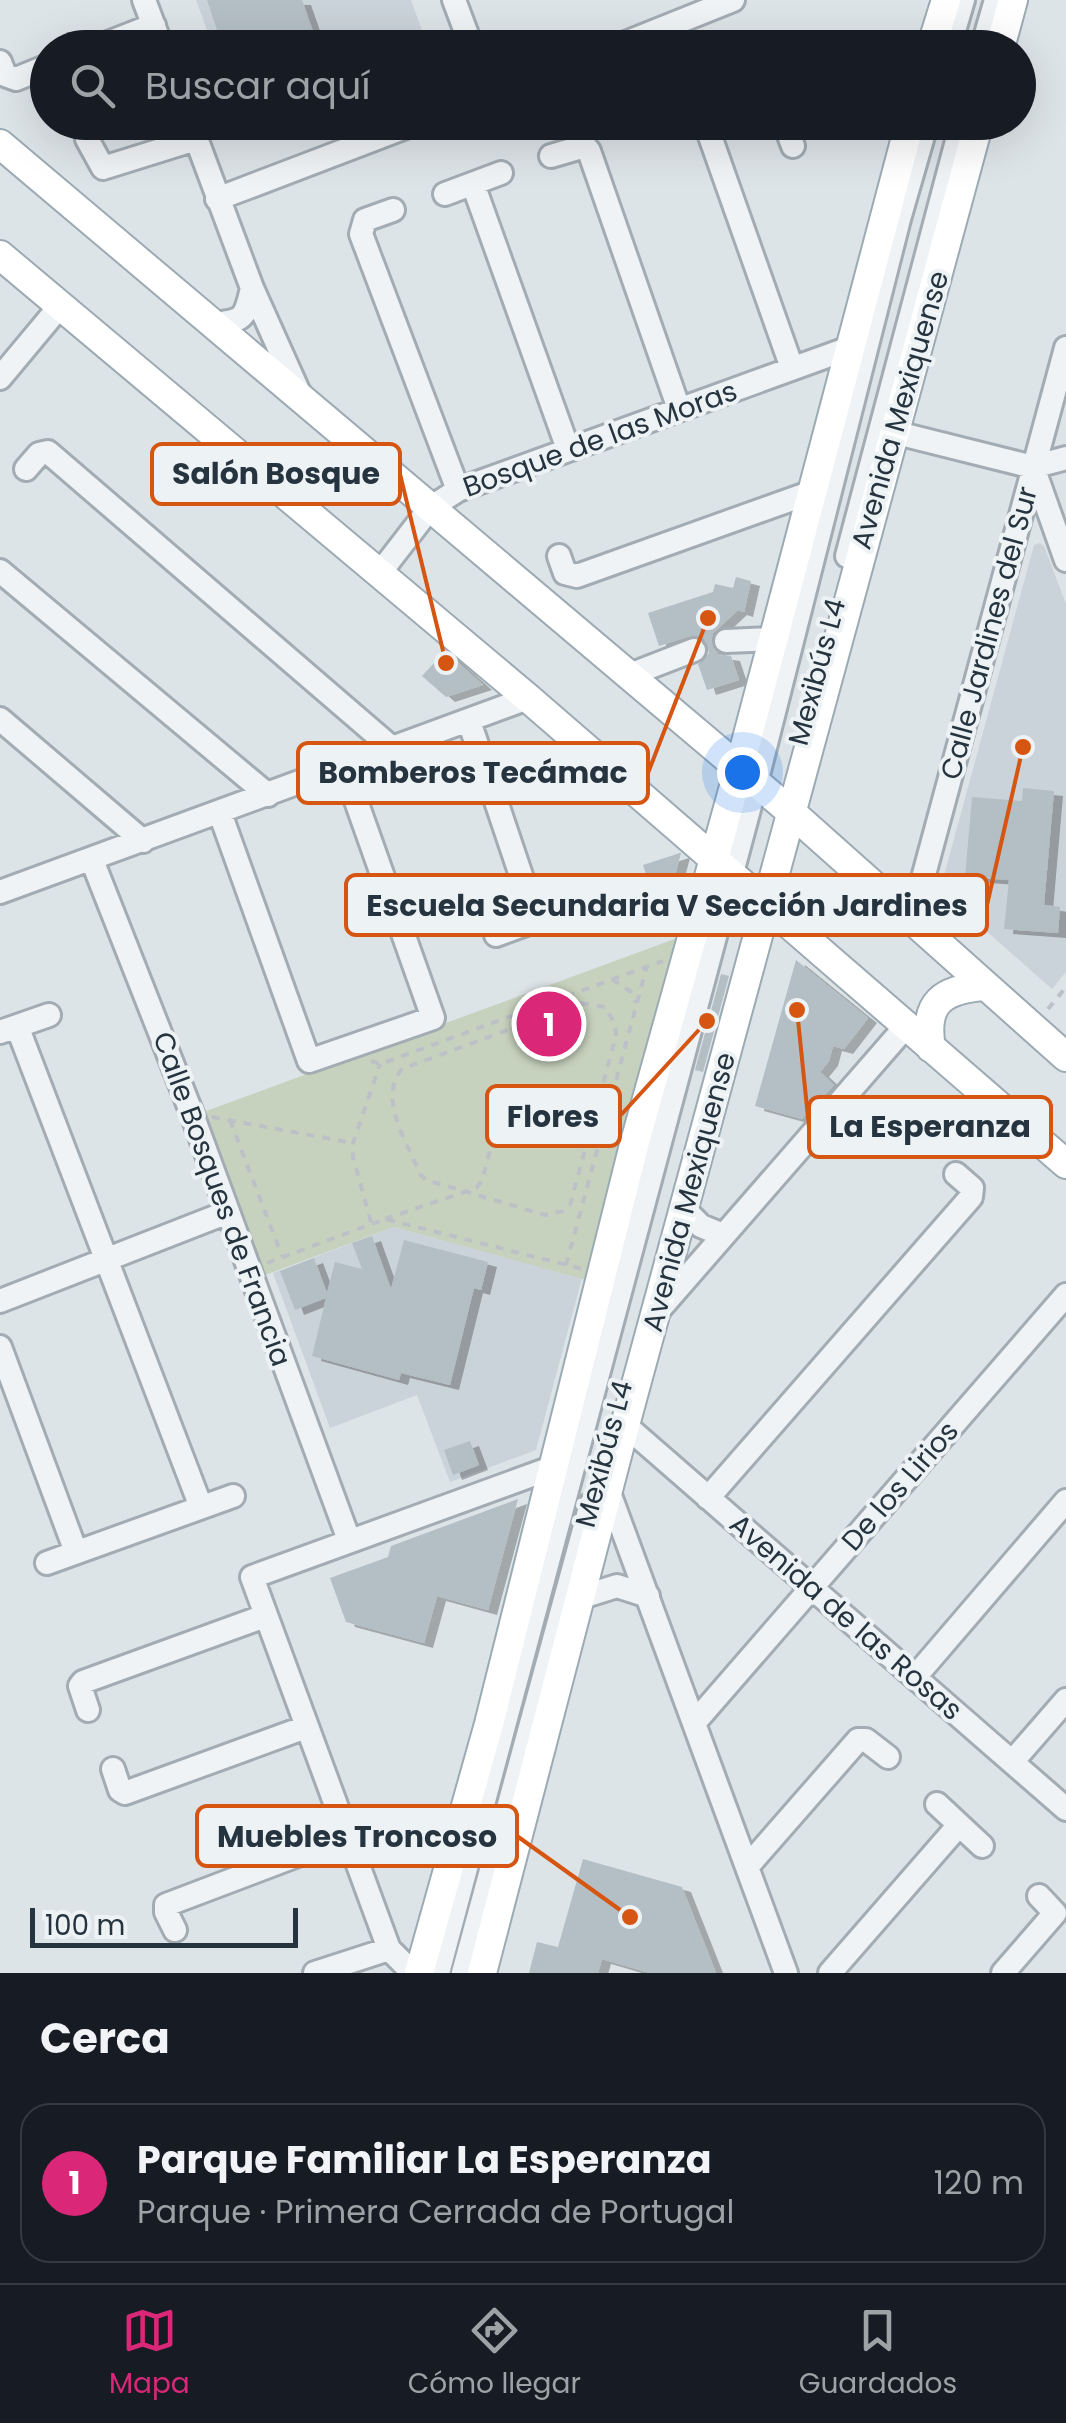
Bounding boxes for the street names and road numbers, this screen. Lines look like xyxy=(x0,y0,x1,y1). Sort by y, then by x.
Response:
street label: Avenida Mexiquense xyxy=(842,266,958,554)
street label: Bosque de las Moras xyxy=(458,371,742,507)
street label: Calle Jardines del Sur xyxy=(931,482,1047,784)
street label: Mexibús L4 xyxy=(779,594,855,750)
street label: Calle Bosques de Francia xyxy=(143,1026,301,1372)
street label: Avenida Mexiquense xyxy=(633,1048,745,1336)
street label: Mexibús L4 xyxy=(566,1376,642,1532)
street label: De los Lirios xyxy=(833,1413,967,1559)
street label: Avenida de las Rosas xyxy=(721,1505,971,1729)

